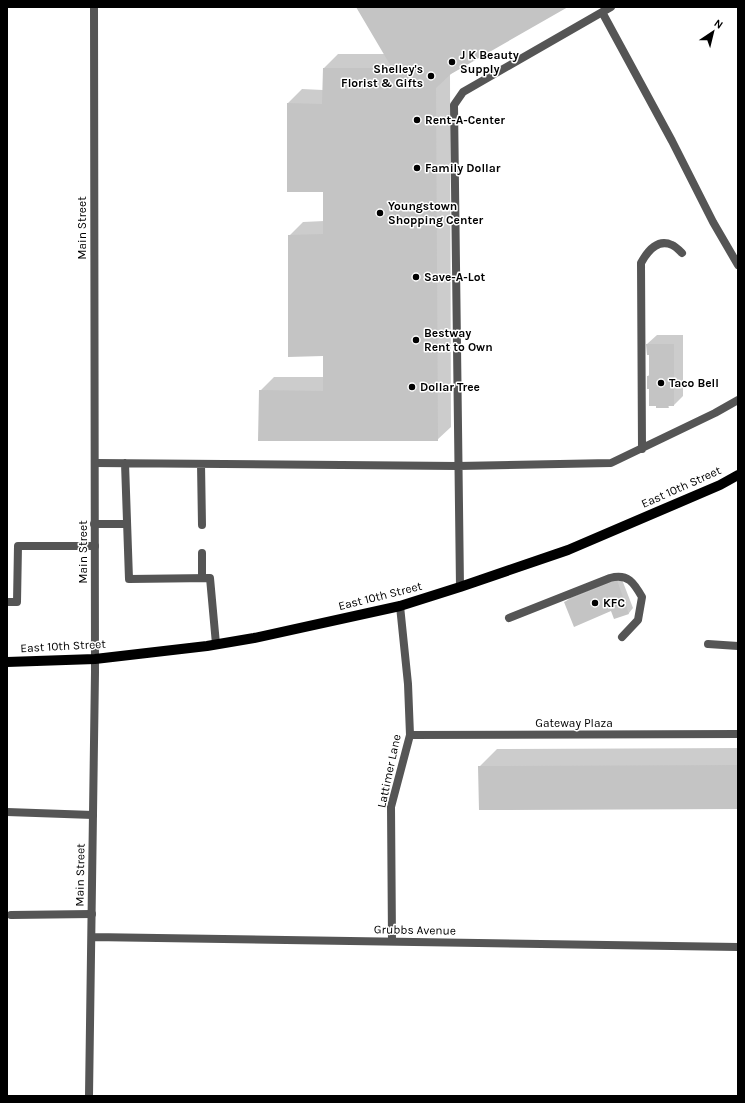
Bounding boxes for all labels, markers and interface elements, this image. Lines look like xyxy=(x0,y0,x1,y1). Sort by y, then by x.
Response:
north arrow xyxy=(693,12,733,52)
text: N xyxy=(711,17,725,32)
place label: J K Beauty Supply xyxy=(460,48,519,76)
marker: J K Beauty Supply xyxy=(447,57,457,67)
place label: Shelley's Florist & Gifts xyxy=(341,62,423,90)
marker: Shelley's Florist & Gifts xyxy=(426,71,436,81)
place label: Rent-A-Center xyxy=(425,113,505,127)
marker: Rent-A-Center xyxy=(412,115,422,125)
place label: Family Dollar xyxy=(425,161,501,175)
marker: Family Dollar xyxy=(412,163,422,173)
street label: Main Street xyxy=(75,196,89,260)
place label: Youngstown Shopping Center xyxy=(388,199,484,227)
marker: Youngstown Shopping Center xyxy=(375,208,385,218)
place label: Save-A-Lot xyxy=(424,270,485,284)
marker: Save-A-Lot xyxy=(411,272,421,282)
place label: Bestway Rent to Own xyxy=(424,326,493,354)
marker: Bestway Rent to Own xyxy=(411,335,421,345)
place label: Taco Bell xyxy=(669,376,719,390)
marker: Taco Bell xyxy=(656,378,666,388)
place label: Dollar Tree xyxy=(420,380,480,394)
marker: Dollar Tree xyxy=(407,382,417,392)
street label: East 10th Street xyxy=(639,463,723,511)
street label: Main Street xyxy=(76,520,90,584)
street label: East 10th Street xyxy=(337,579,424,613)
place label: KFC xyxy=(603,596,625,610)
marker: KFC xyxy=(590,598,600,608)
street label: East 10th Street xyxy=(20,637,107,655)
street label: Gateway Plaza xyxy=(535,716,613,730)
street label: Lattimer Lane xyxy=(374,733,404,809)
street label: Main Street xyxy=(72,843,88,907)
street label: Grubbs Avenue xyxy=(374,922,456,938)

